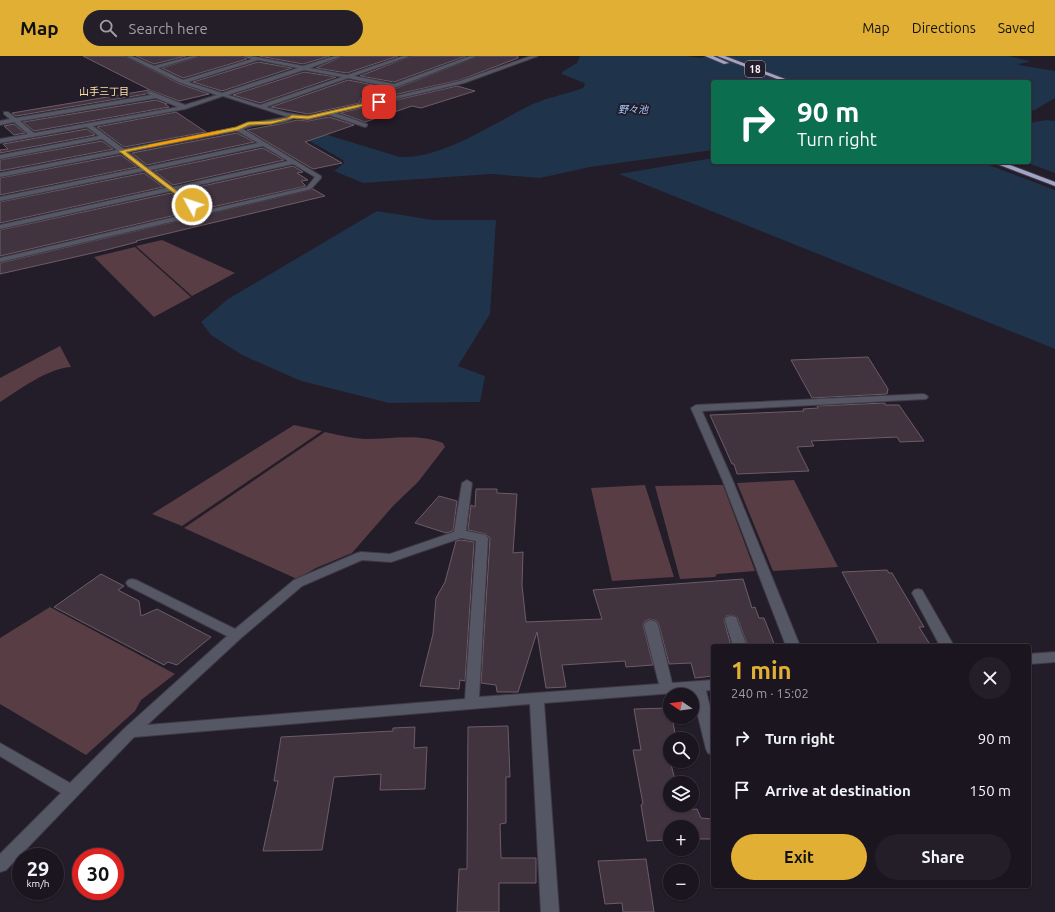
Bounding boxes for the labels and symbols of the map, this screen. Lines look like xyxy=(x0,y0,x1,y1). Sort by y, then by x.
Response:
road number: 18 xyxy=(745,61,765,77)
pin xyxy=(362,85,396,119)
district label: 山手三丁目 xyxy=(79,86,129,97)
water label: 野々池 xyxy=(618,104,649,115)
position arrow xyxy=(171,184,213,226)
north arrow xyxy=(663,688,699,724)
speed limit sign: 30 xyxy=(72,848,124,900)

